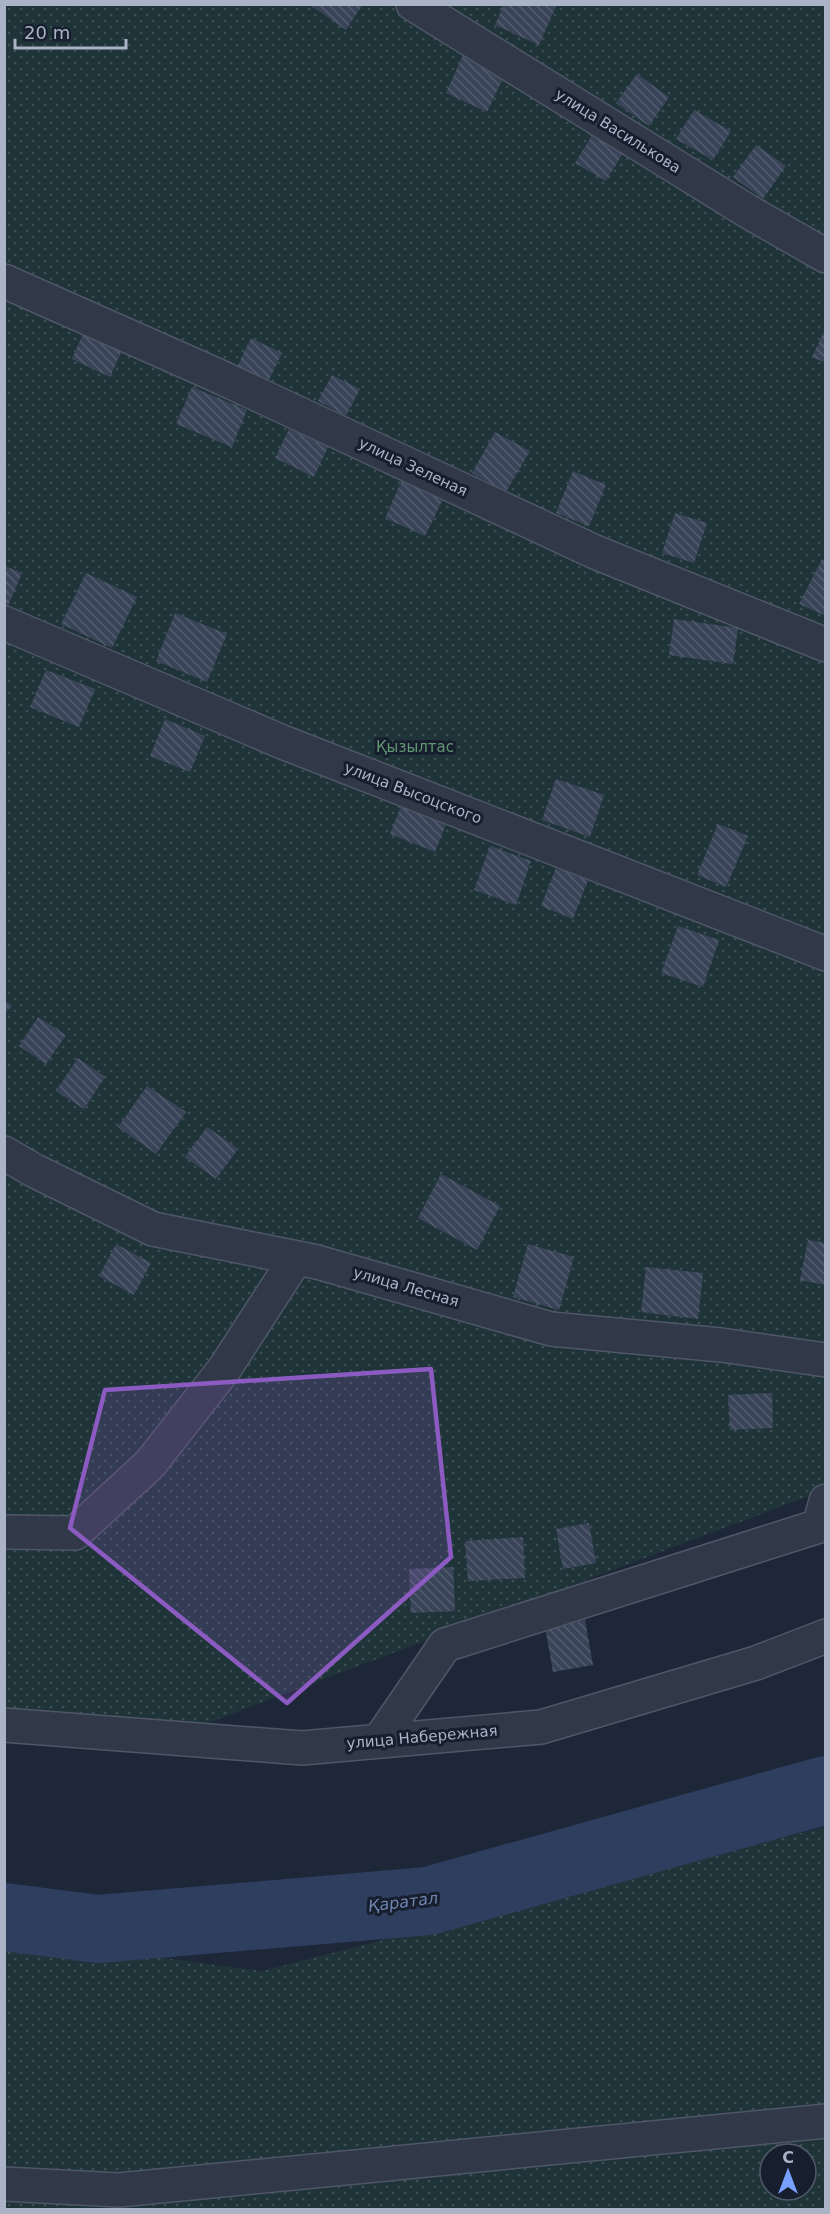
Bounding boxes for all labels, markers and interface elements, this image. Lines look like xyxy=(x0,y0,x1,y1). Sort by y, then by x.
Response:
scale bar xyxy=(15,12,126,50)
text: 20 m xyxy=(24,22,70,43)
street label: улица Василькова xyxy=(552,85,684,177)
street label: улица Зеленая xyxy=(356,434,470,500)
park label: Қызылтас xyxy=(376,738,454,756)
street label: улица Высоцского xyxy=(342,758,484,828)
street label: улица Лесная xyxy=(351,1263,461,1311)
street label: улица Набережная xyxy=(346,1721,498,1753)
water label: Қаратал xyxy=(367,1888,439,1916)
north arrow xyxy=(758,2142,818,2202)
text: С xyxy=(782,2148,794,2167)

